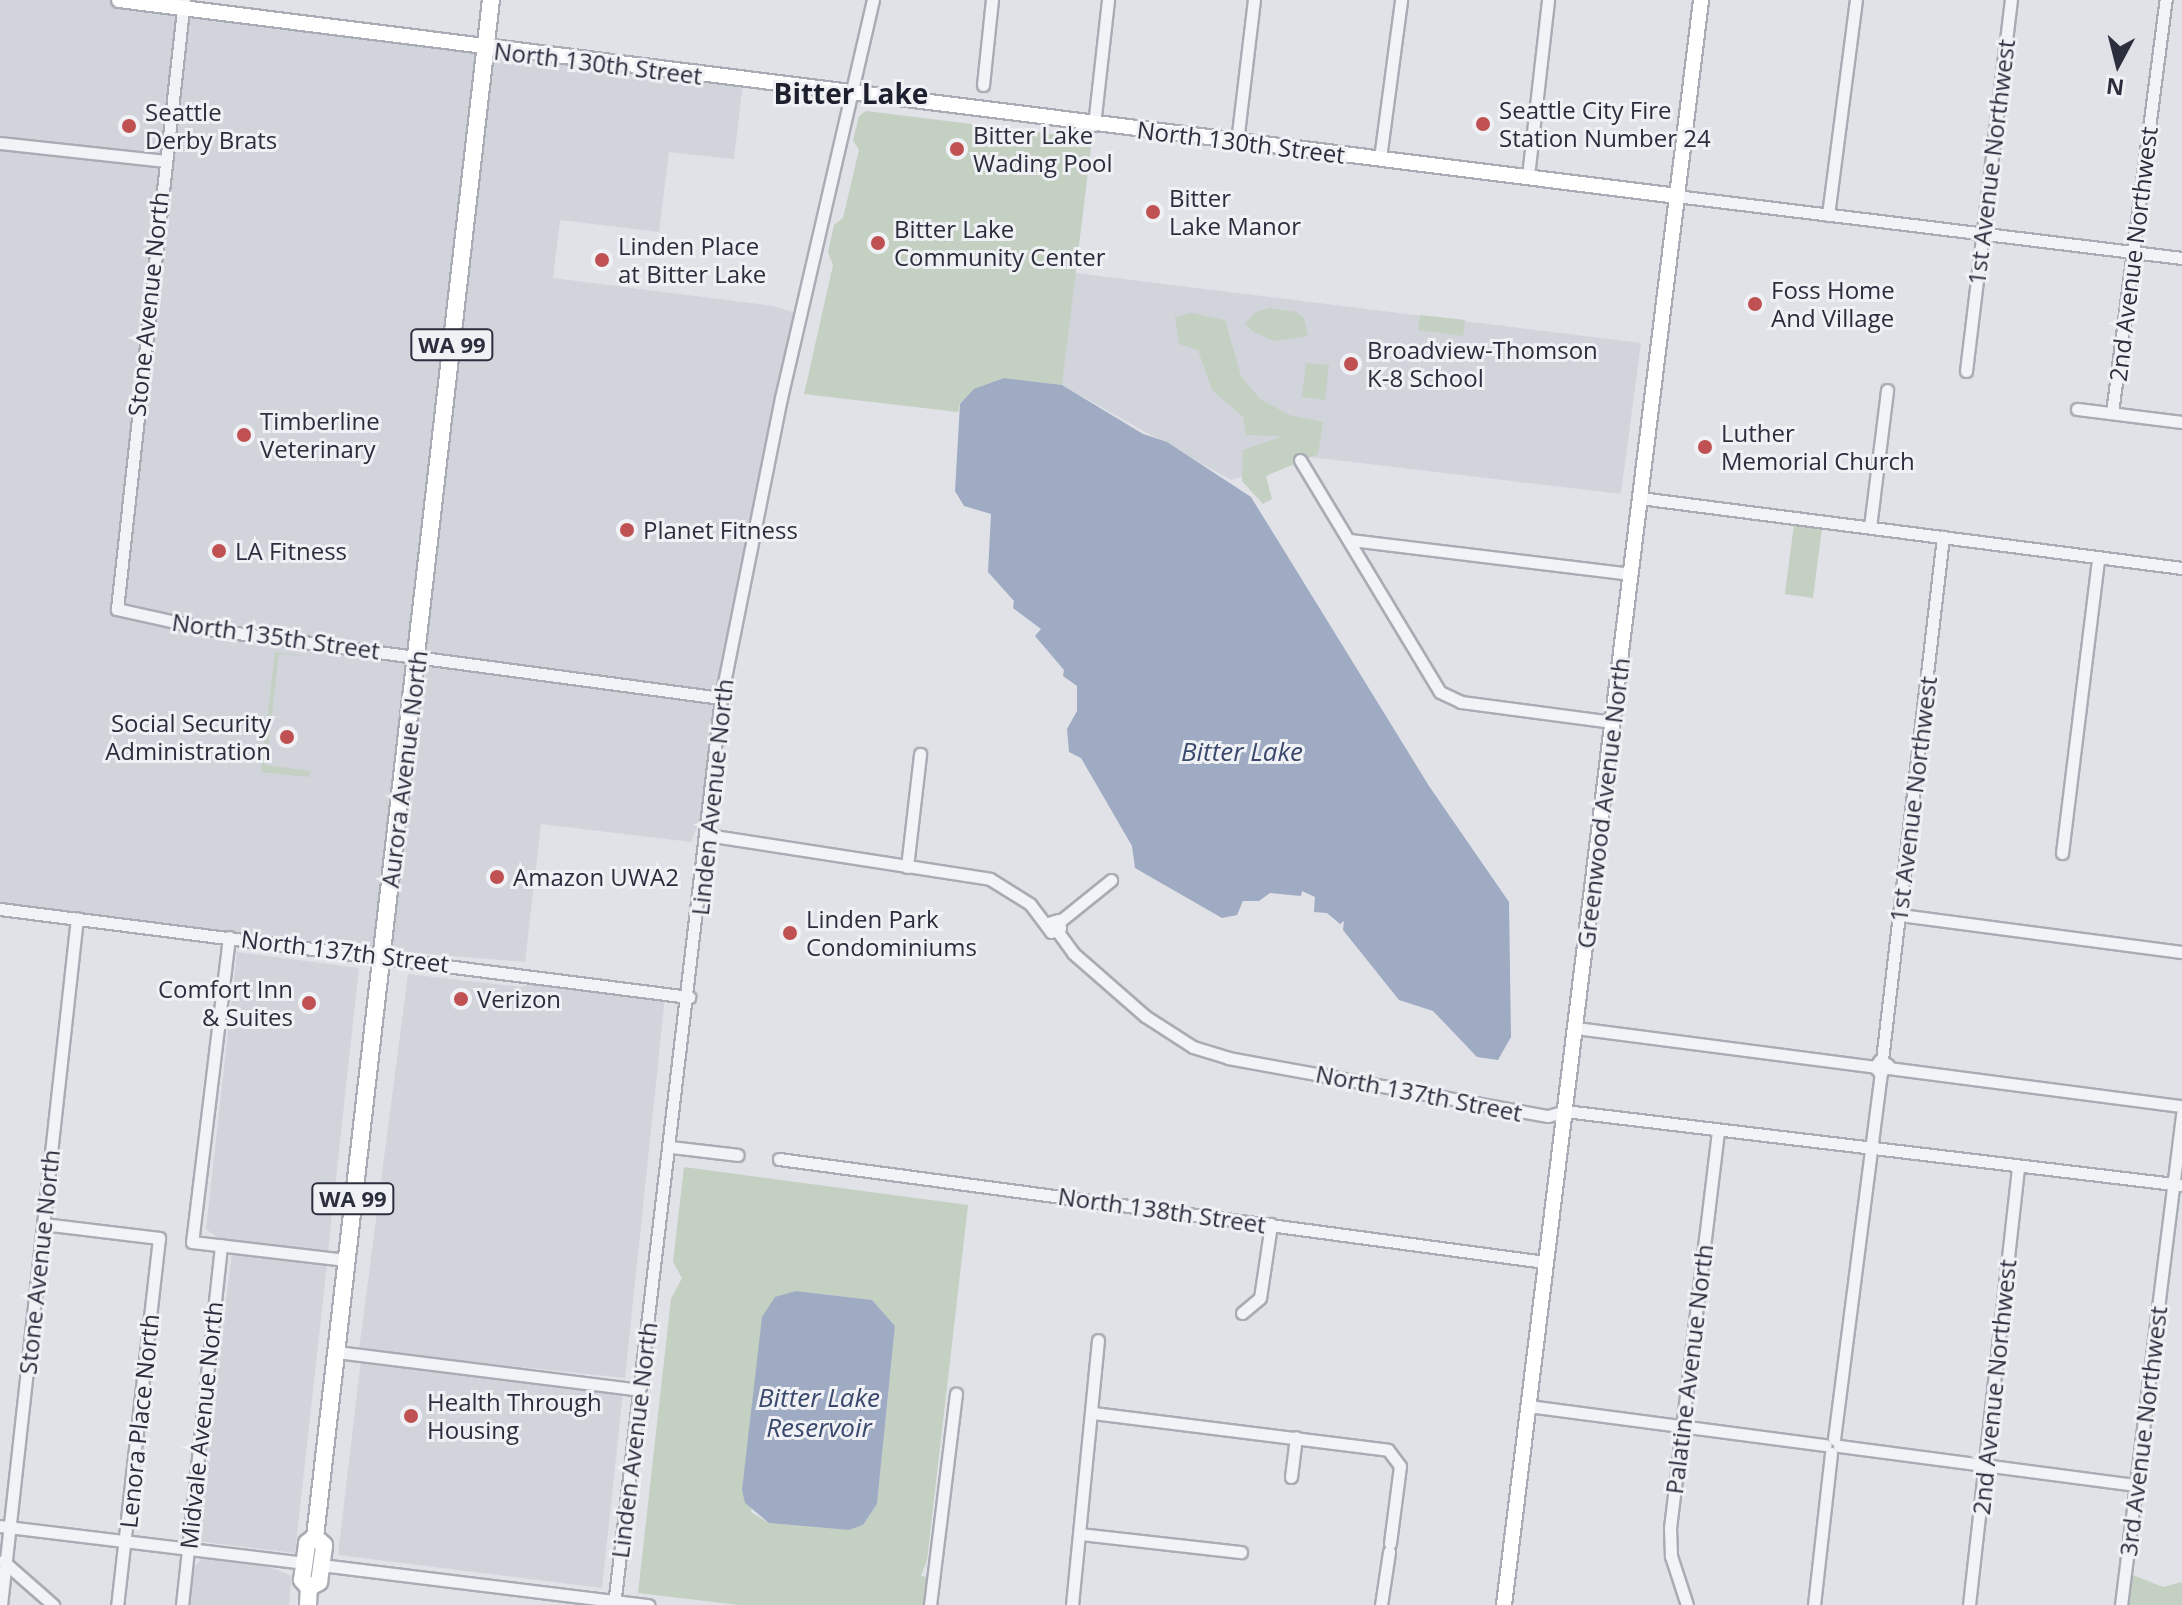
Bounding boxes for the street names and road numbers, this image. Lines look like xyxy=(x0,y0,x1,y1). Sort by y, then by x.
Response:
street label: North 130th Street xyxy=(492,36,704,90)
street label: 1st Avenue Northwest xyxy=(1962,37,2020,287)
street label: North 130th Street xyxy=(1135,115,1347,169)
street label: 2nd Avenue Northwest xyxy=(2103,125,2163,383)
street label: Stone Avenue North xyxy=(122,190,174,418)
road number: WA 99 xyxy=(410,327,494,363)
street label: North 135th Street xyxy=(170,607,382,665)
street label: Aurora Avenue North xyxy=(375,649,433,889)
street label: Greenwood Avenue North xyxy=(1571,656,1635,950)
street label: 1st Avenue Northwest xyxy=(1884,674,1942,924)
street label: Linden Avenue North xyxy=(685,677,739,917)
street label: North 137th Street xyxy=(239,924,451,978)
street label: North 137th Street xyxy=(1313,1059,1525,1127)
street label: Stone Avenue North xyxy=(13,1148,65,1376)
road number: WA 99 xyxy=(311,1181,395,1217)
street label: North 138th Street xyxy=(1056,1181,1268,1239)
street label: Palatine Avenue North xyxy=(1659,1242,1719,1496)
street label: 2nd Avenue Northwest xyxy=(1966,1258,2022,1516)
street label: Midvale Avenue North xyxy=(174,1300,228,1550)
street label: 3rd Avenue Northwest xyxy=(2113,1304,2173,1558)
street label: Lenora Place North xyxy=(113,1313,165,1529)
street label: Linden Avenue North xyxy=(605,1320,663,1560)

